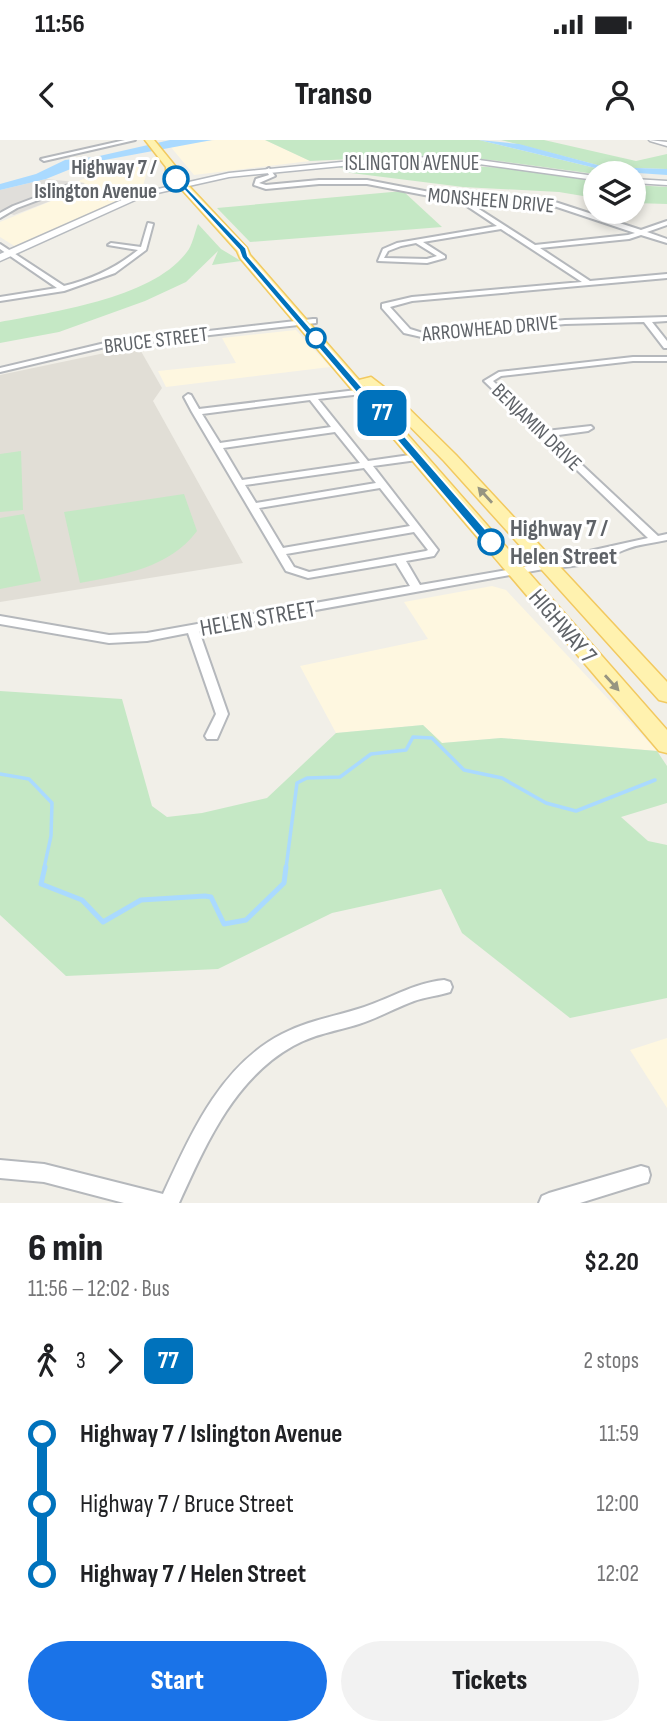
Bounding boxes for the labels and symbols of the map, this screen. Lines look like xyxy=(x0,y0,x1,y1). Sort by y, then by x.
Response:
street label: ISLINGTON AVENUE xyxy=(344,151,480,176)
place label: Highway 7 / Islington Avenue xyxy=(34,155,157,204)
marker: Highway 7 / Islington Avenue xyxy=(163,166,189,192)
street label: MONSHEEN DRIVE xyxy=(427,183,555,218)
street label: ARROWHEAD DRIVE xyxy=(420,310,559,347)
street label: BRUCE STREET xyxy=(103,322,210,359)
unlabelled marker xyxy=(306,328,326,348)
street label: BENJAMIN DRIVE xyxy=(487,378,587,476)
line badge: 77 xyxy=(350,390,414,436)
one-way arrow xyxy=(478,487,493,504)
place label: Highway 7 / Helen Street xyxy=(510,514,617,571)
marker: Highway 7 / Helen Street xyxy=(478,529,504,555)
street label: HIGHWAY 7 xyxy=(522,583,603,670)
street label: HELEN STREET xyxy=(198,594,319,643)
one-way arrow xyxy=(604,674,619,691)

